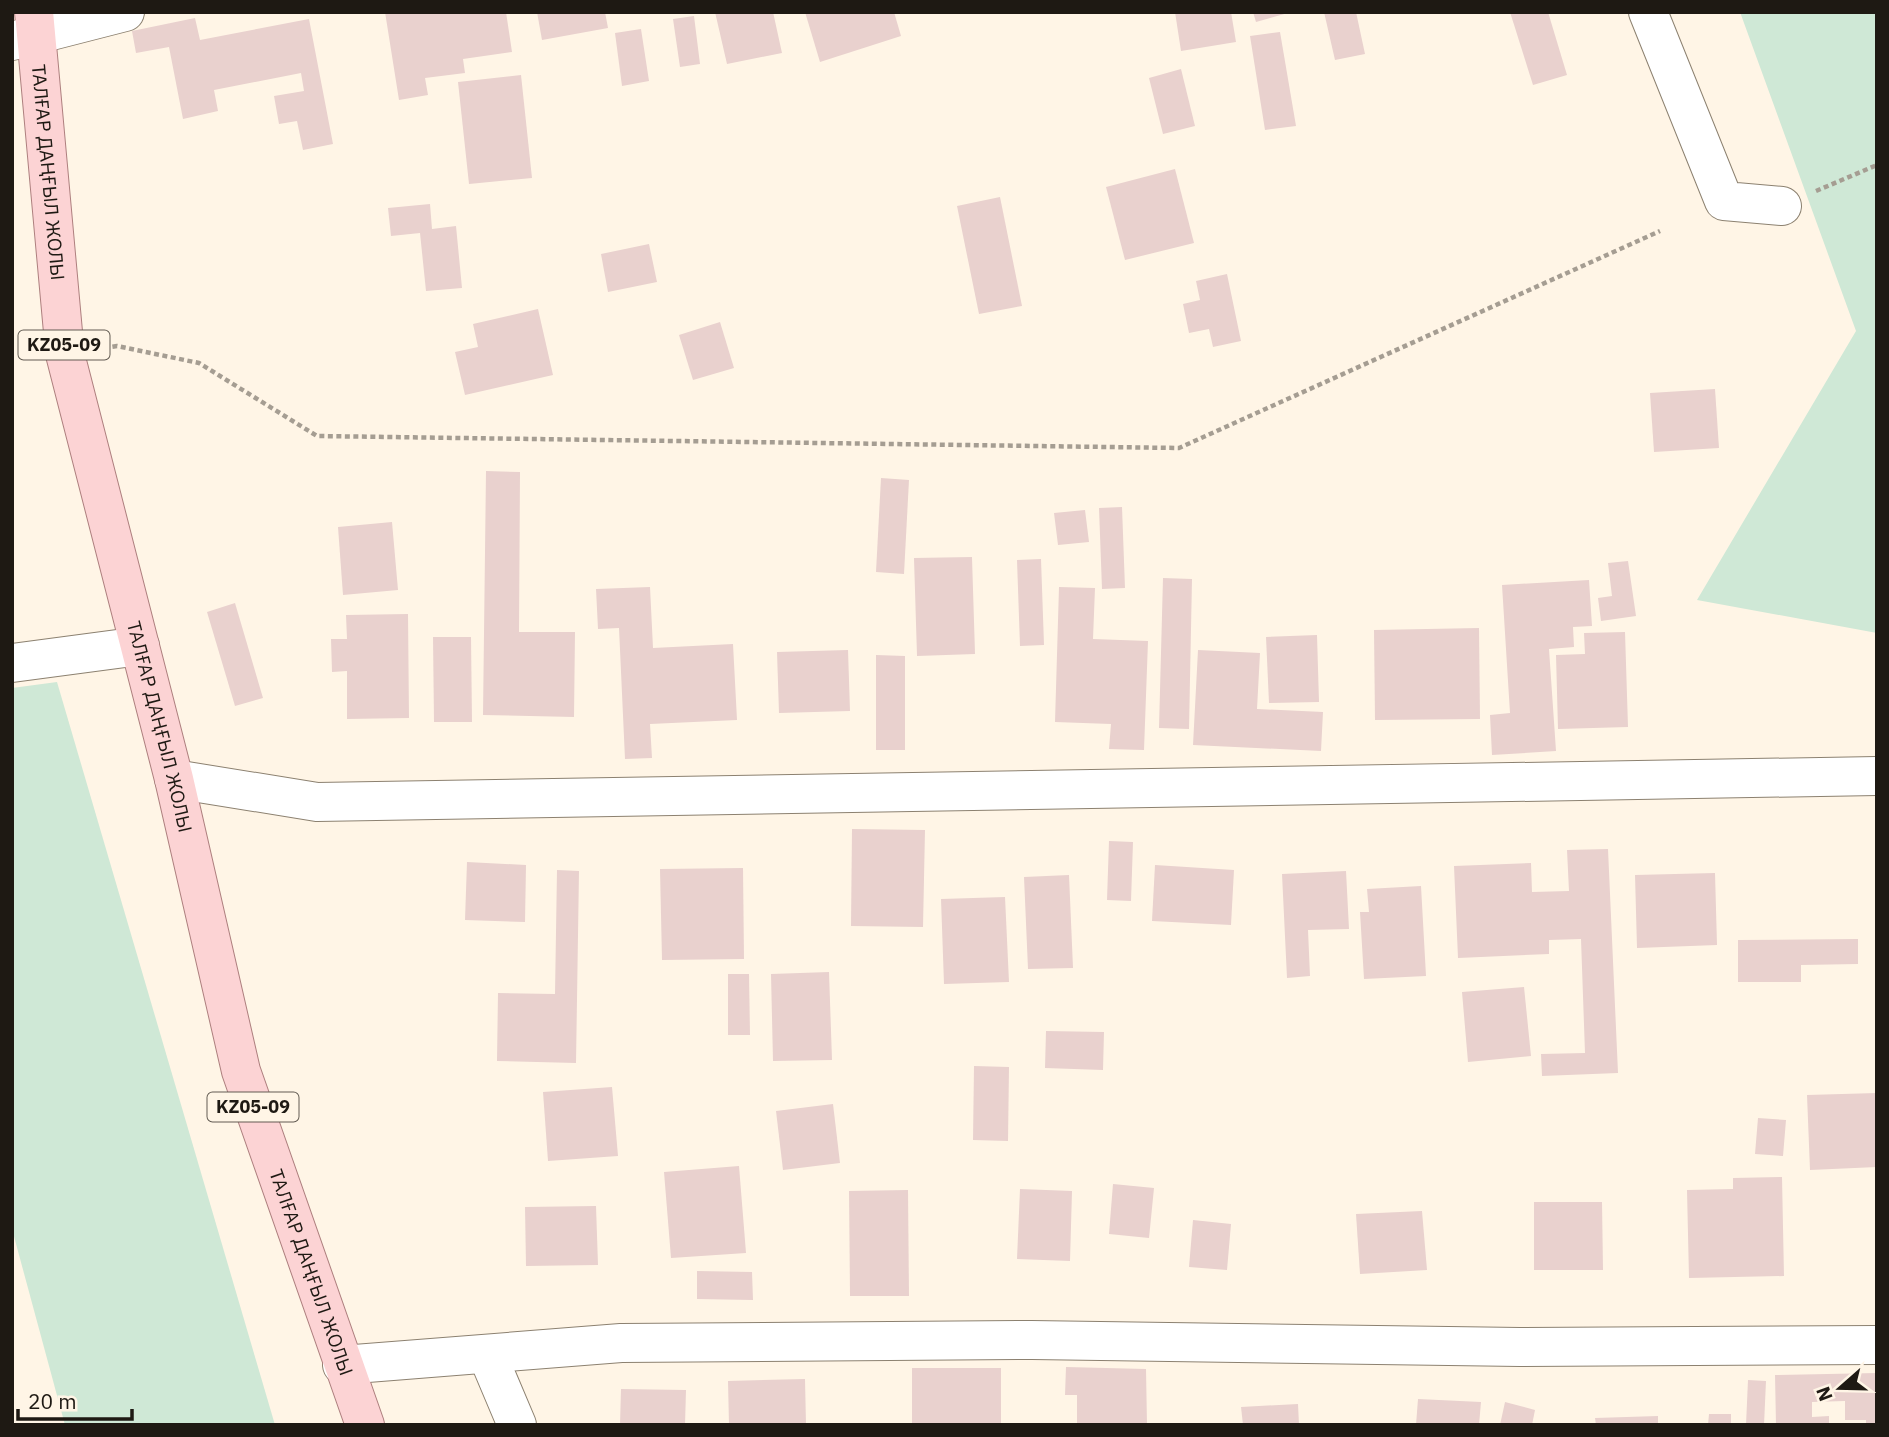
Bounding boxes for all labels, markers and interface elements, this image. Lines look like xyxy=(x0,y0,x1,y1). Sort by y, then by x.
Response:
street label: ТАЛҒАР ДАҢҒЫЛ ЖОЛЫ xyxy=(27,63,70,281)
road number: KZ05-09 xyxy=(18,330,110,360)
street label: ТАЛҒАР ДАҢҒЫЛ ЖОЛЫ xyxy=(122,619,198,835)
road number: KZ05-09 xyxy=(208,1092,298,1122)
street label: ТАЛҒАР ДАҢҒЫЛ ЖОЛЫ xyxy=(264,1166,359,1379)
north arrow xyxy=(1805,1353,1875,1423)
scale bar xyxy=(18,1378,131,1422)
text: N xyxy=(1810,1383,1838,1404)
text: 20 m xyxy=(28,1387,77,1415)

